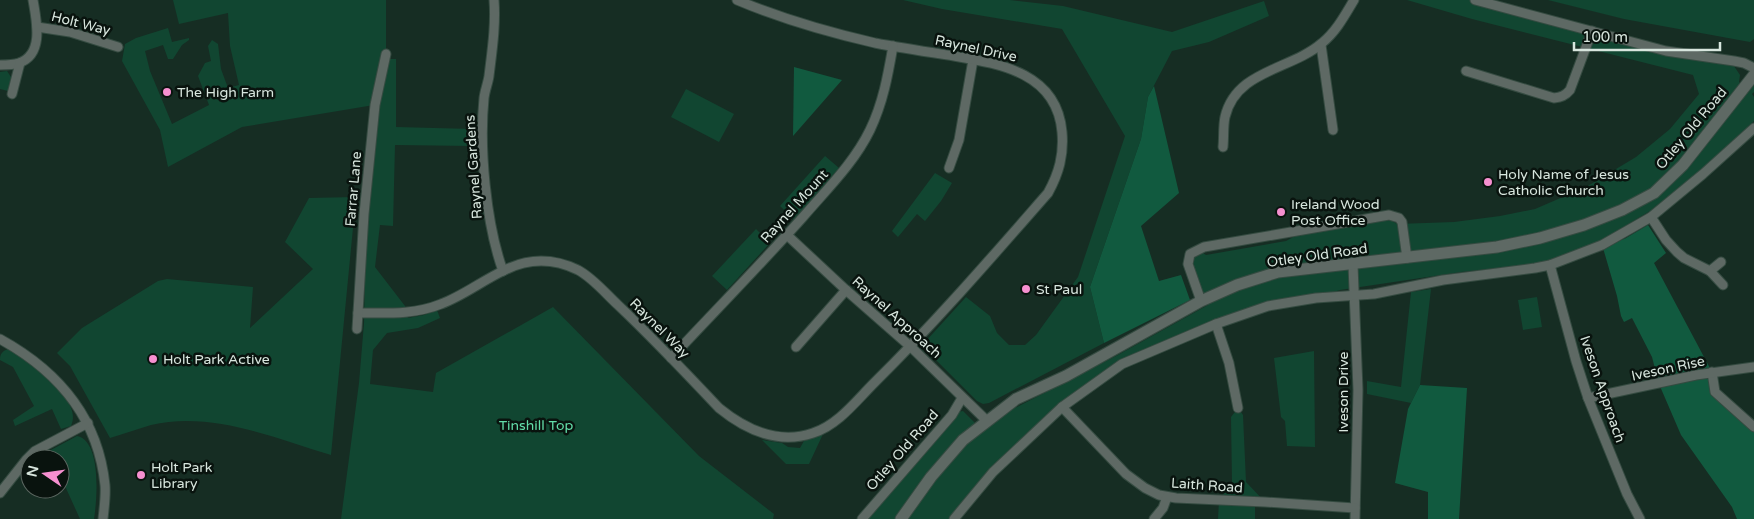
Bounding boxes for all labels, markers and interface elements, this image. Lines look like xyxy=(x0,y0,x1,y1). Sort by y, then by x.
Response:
street label: Holt Way xyxy=(50,8,113,39)
scale bar xyxy=(1574,20,1720,52)
text: 100 m xyxy=(1582,28,1628,46)
street label: Raynel Drive xyxy=(933,32,1018,65)
place label: The High Farm xyxy=(177,84,274,101)
street label: Otley Old Road xyxy=(1652,84,1731,173)
marker: The High Farm xyxy=(161,86,173,98)
street label: Raynel Gardens xyxy=(461,114,486,220)
street label: Farrar Lane xyxy=(342,151,365,227)
street label: Raynel Mount xyxy=(757,166,832,247)
place label: Holy Name of Jesus Catholic Church xyxy=(1498,166,1629,199)
marker: Holy Name of Jesus Catholic Church xyxy=(1482,176,1494,188)
place label: Ireland Wood Post Office xyxy=(1291,196,1380,229)
marker: Ireland Wood Post Office xyxy=(1275,206,1287,218)
street label: Otley Old Road xyxy=(1266,240,1369,271)
street label: Raynel Approach xyxy=(848,273,945,362)
place label: St Paul xyxy=(1036,281,1082,298)
marker: St Paul xyxy=(1020,283,1032,295)
street label: Raynel Way xyxy=(626,295,693,362)
street label: Iveson Approach xyxy=(1576,333,1629,445)
place label: Holt Park Active xyxy=(163,351,270,368)
street label: Iveson Drive xyxy=(1335,351,1352,433)
street label: Iveson Rise xyxy=(1630,352,1706,385)
marker: Holt Park Active xyxy=(147,353,159,365)
street label: Otley Old Road xyxy=(863,406,942,494)
park label: Tinshill Top xyxy=(499,417,574,434)
north arrow xyxy=(20,449,70,499)
place label: Holt Park Library xyxy=(151,459,213,492)
text: N xyxy=(23,464,42,479)
marker: Holt Park Library xyxy=(135,469,147,481)
street label: Laith Road xyxy=(1170,475,1244,496)

